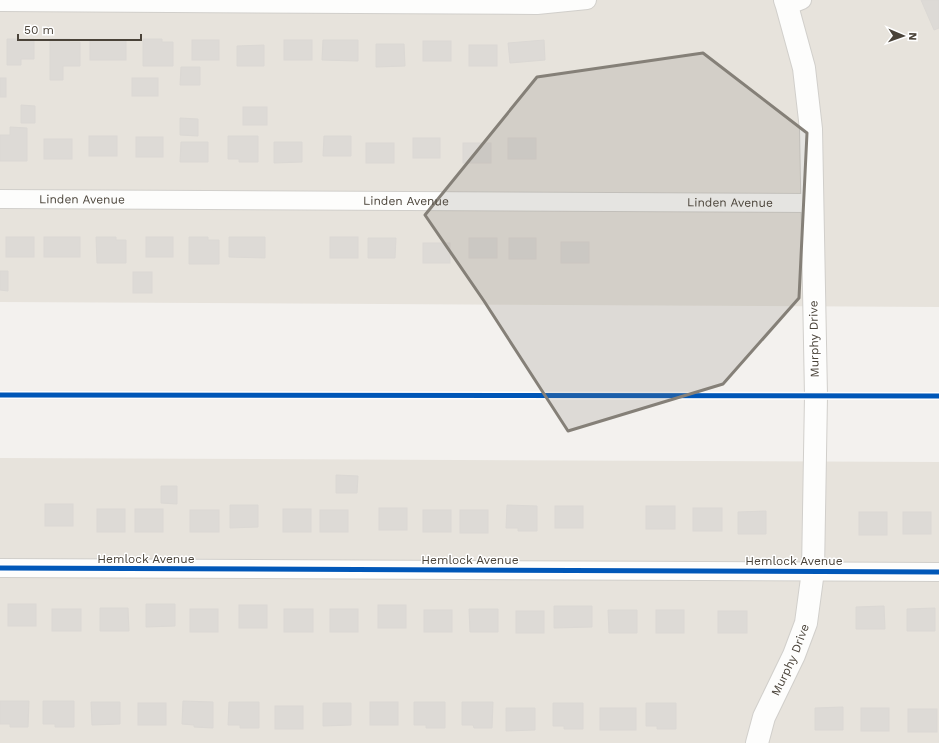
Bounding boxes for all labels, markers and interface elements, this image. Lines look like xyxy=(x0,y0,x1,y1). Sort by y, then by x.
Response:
scale bar xyxy=(18,16,141,42)
north arrow xyxy=(883,16,923,56)
text: 50 m xyxy=(24,23,54,37)
text: N xyxy=(906,32,919,41)
street label: Linden Avenue xyxy=(39,192,125,207)
street label: Linden Avenue xyxy=(363,194,449,208)
street label: Linden Avenue xyxy=(687,195,773,210)
street label: Murphy Drive xyxy=(806,300,822,378)
street label: Hemlock Avenue xyxy=(97,552,195,566)
street label: Hemlock Avenue xyxy=(421,553,519,567)
street label: Hemlock Avenue xyxy=(745,554,843,568)
street label: Murphy Drive xyxy=(768,622,812,698)

